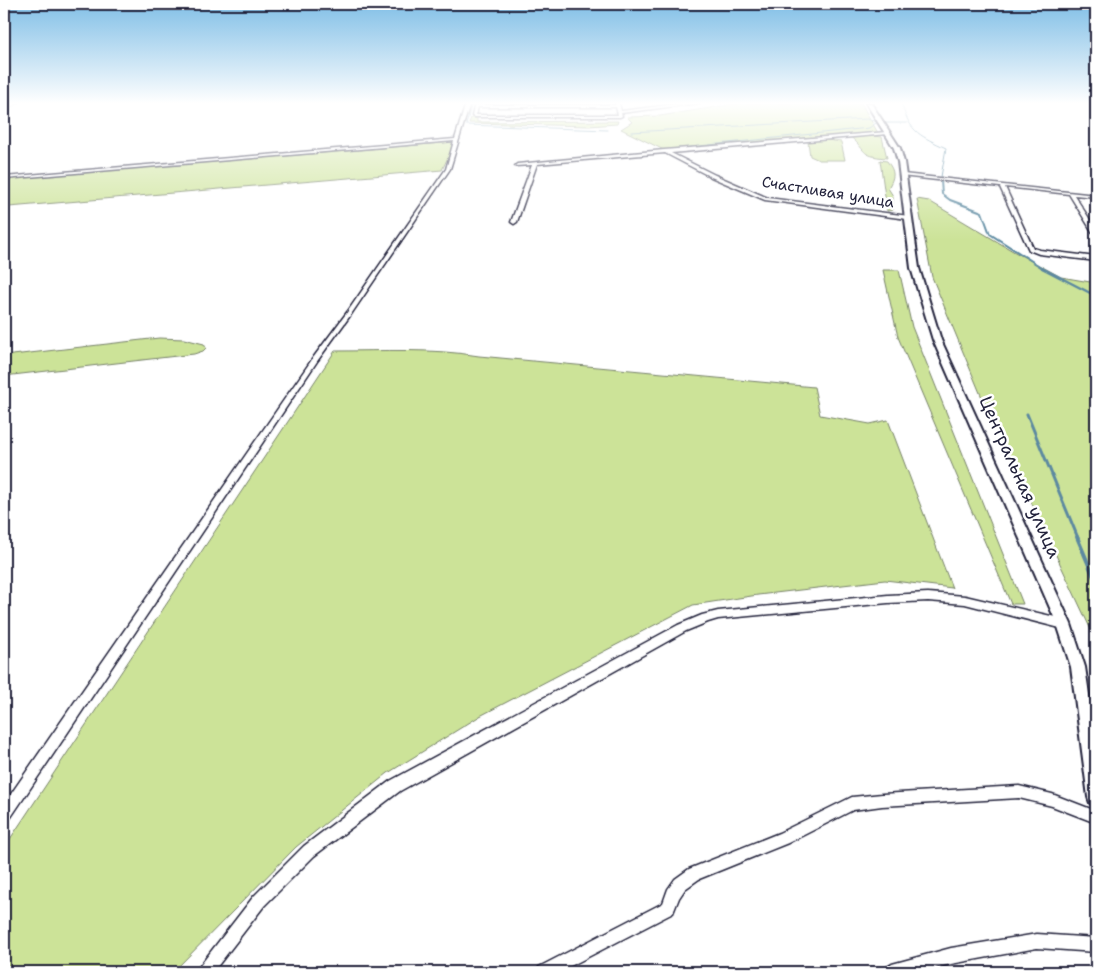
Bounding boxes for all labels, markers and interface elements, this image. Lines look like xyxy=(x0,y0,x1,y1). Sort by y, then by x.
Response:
street label: Счастливая улица xyxy=(760,172,896,212)
street label: Центральная улица xyxy=(973,392,1067,562)

